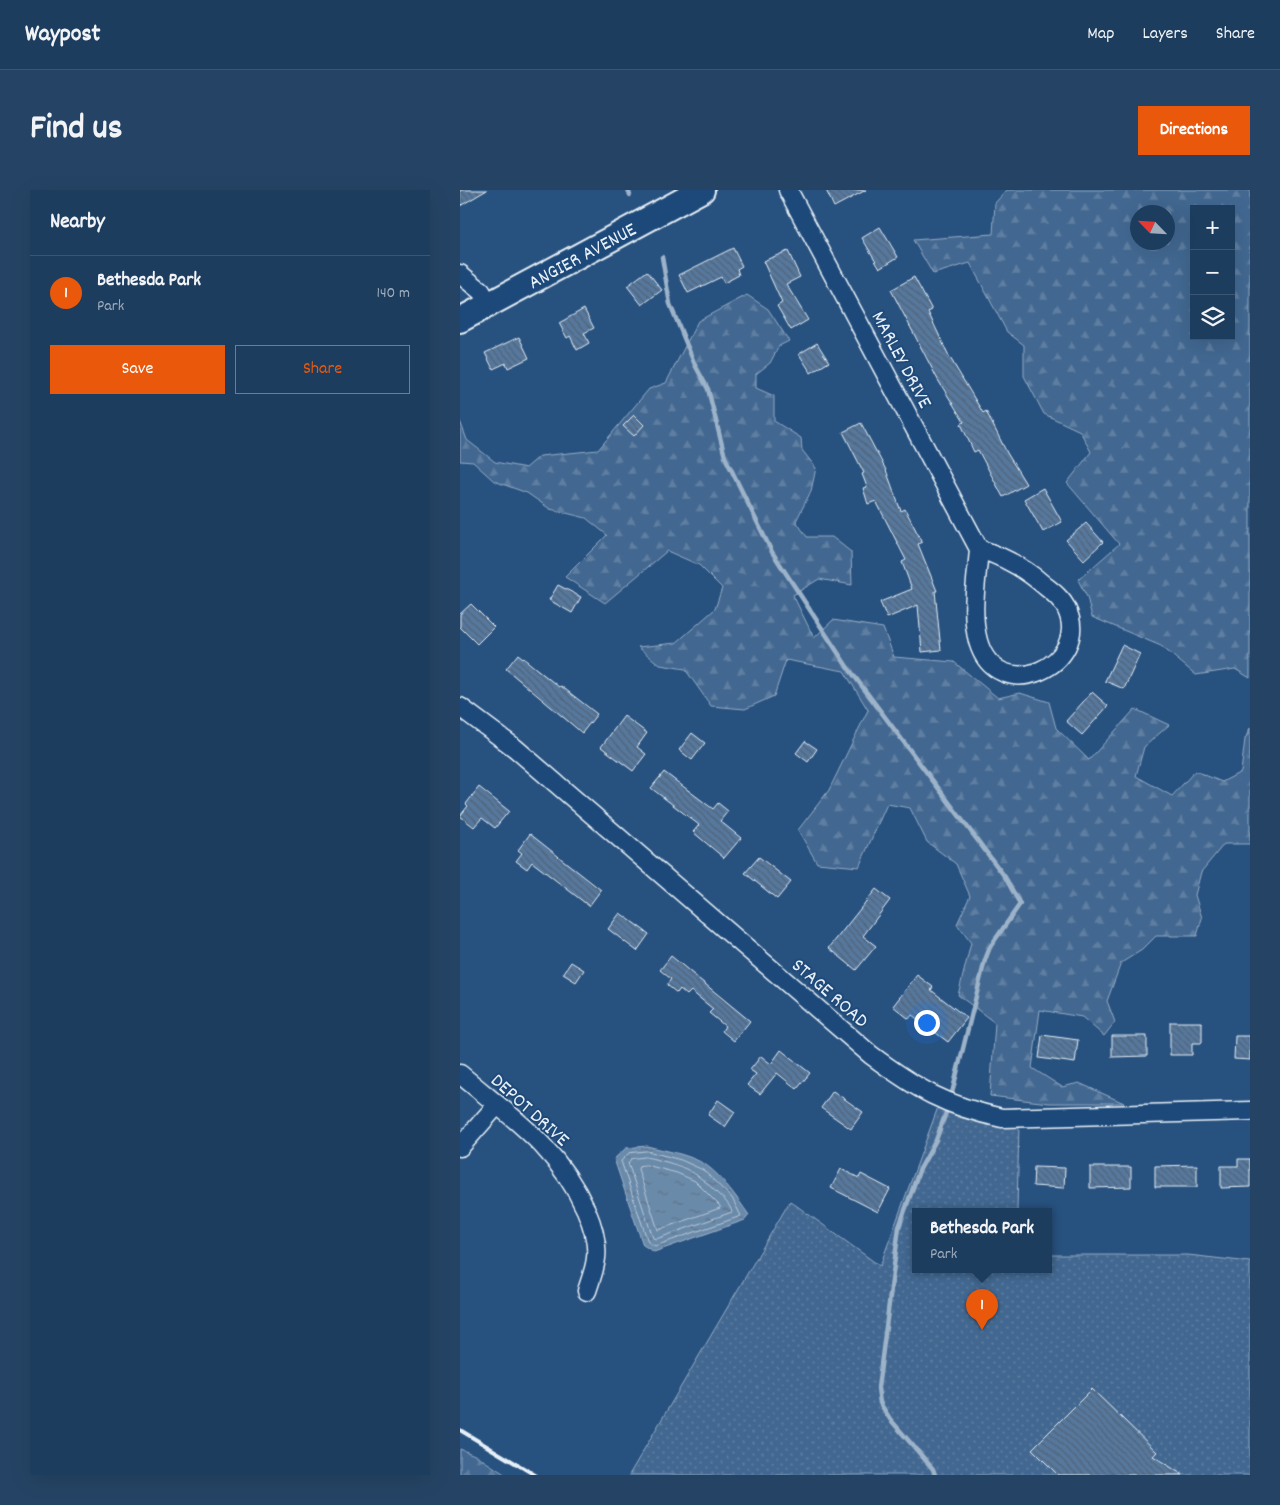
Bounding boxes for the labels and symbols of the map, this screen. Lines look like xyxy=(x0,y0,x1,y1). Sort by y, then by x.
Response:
north arrow xyxy=(1130,205,1175,250)
street label: ANGIER AVENUE xyxy=(524,217,642,298)
street label: MARLEY DRIVE xyxy=(863,307,938,414)
street label: STAGE ROAD xyxy=(784,953,874,1036)
your location xyxy=(914,1010,940,1036)
street label: DEPOT DRIVE xyxy=(483,1068,575,1154)
pin: 1 xyxy=(966,1289,998,1330)

